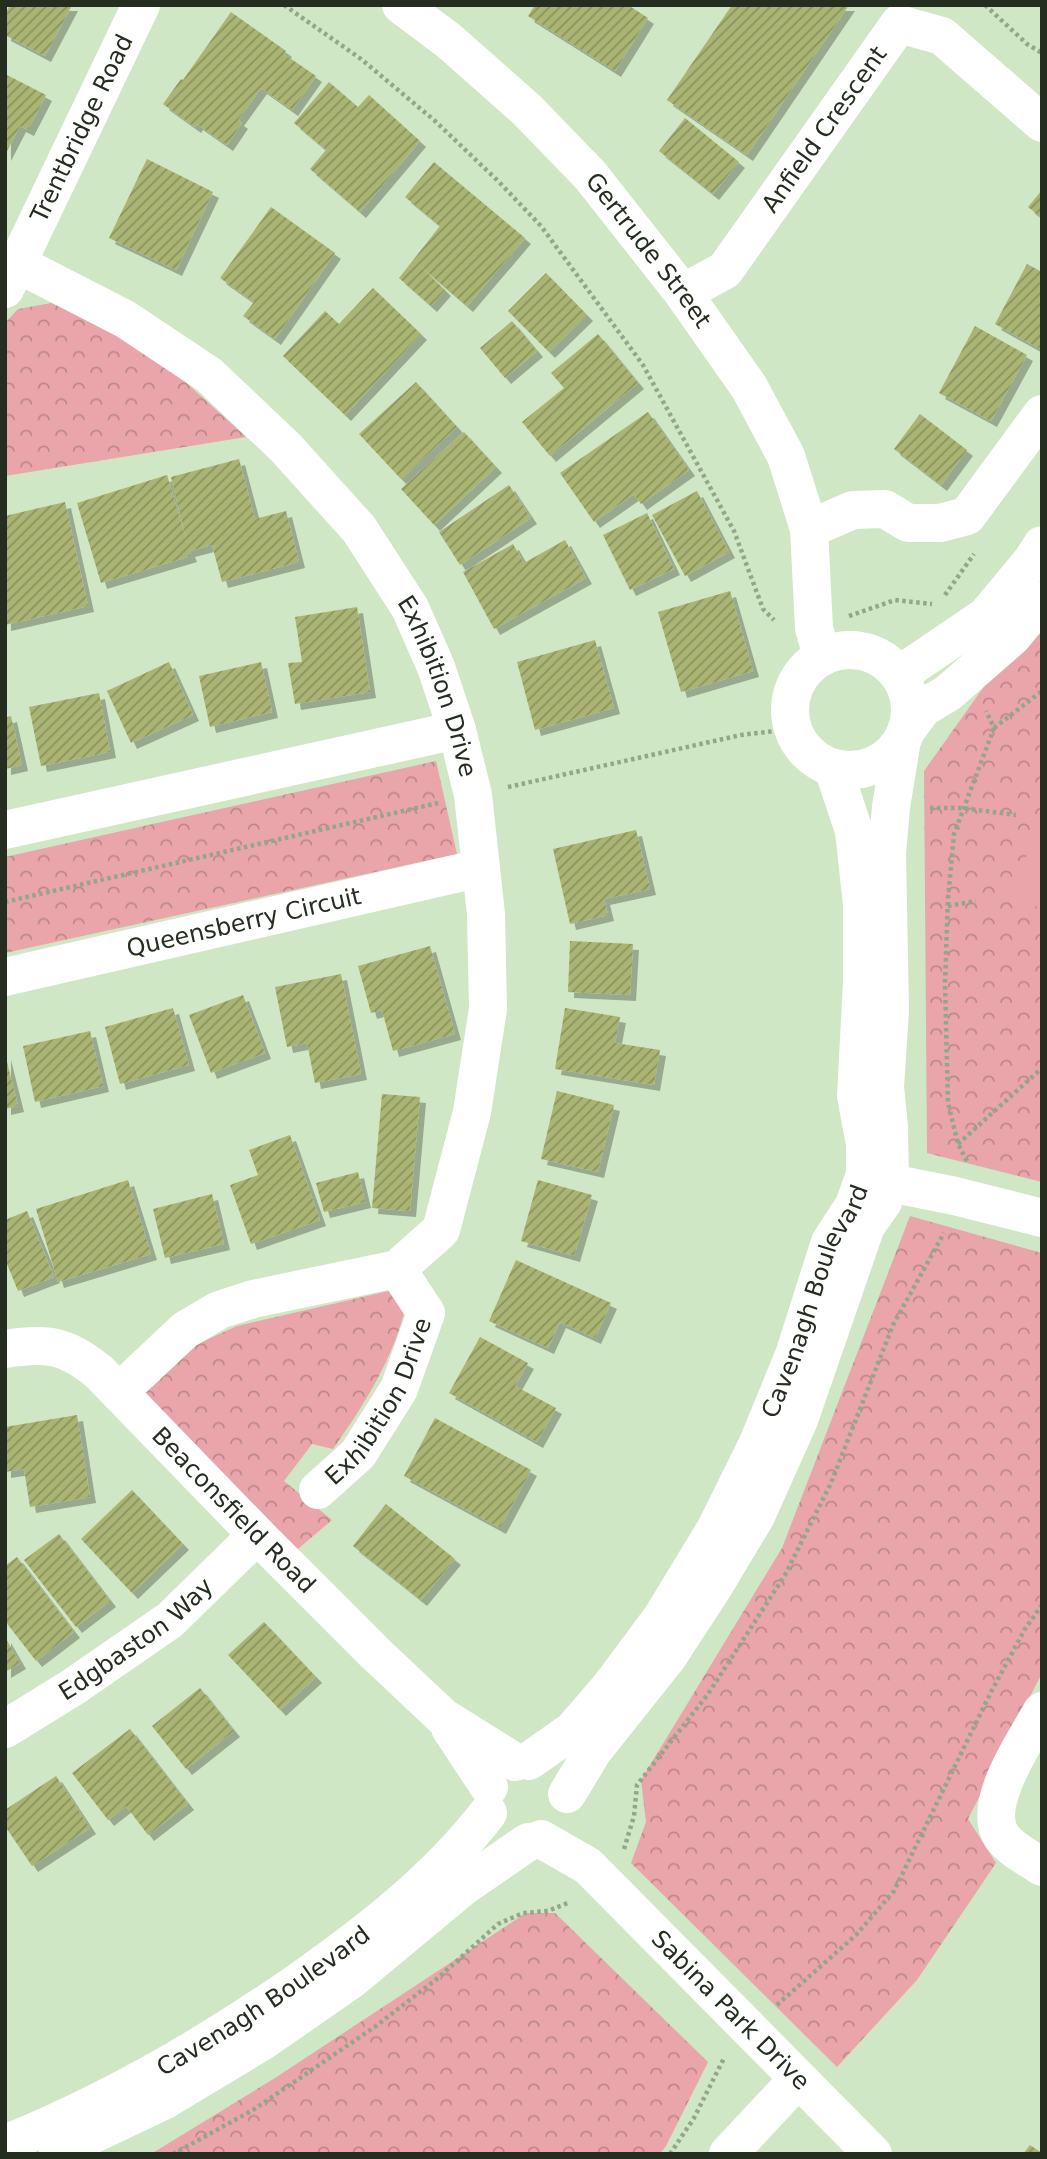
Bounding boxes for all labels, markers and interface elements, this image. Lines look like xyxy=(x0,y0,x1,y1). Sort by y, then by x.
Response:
street label: Trentbridge Road xyxy=(25,30,139,228)
street label: Anfield Crescent xyxy=(756,41,893,218)
street label: Gertrude Street xyxy=(580,167,717,333)
street label: Exhibition Drive xyxy=(392,590,482,780)
street label: Queensberry Circuit xyxy=(124,882,364,963)
street label: Cavenagh Boulevard xyxy=(756,1181,874,1422)
street label: Exhibition Drive xyxy=(319,1314,437,1491)
street label: Beaconsfield Road xyxy=(146,1421,321,1599)
street label: Edgbaston Way xyxy=(54,1572,219,1706)
street label: Cavenagh Boulevard xyxy=(152,1920,375,2082)
street label: Sabina Park Drive xyxy=(646,1925,816,2096)

